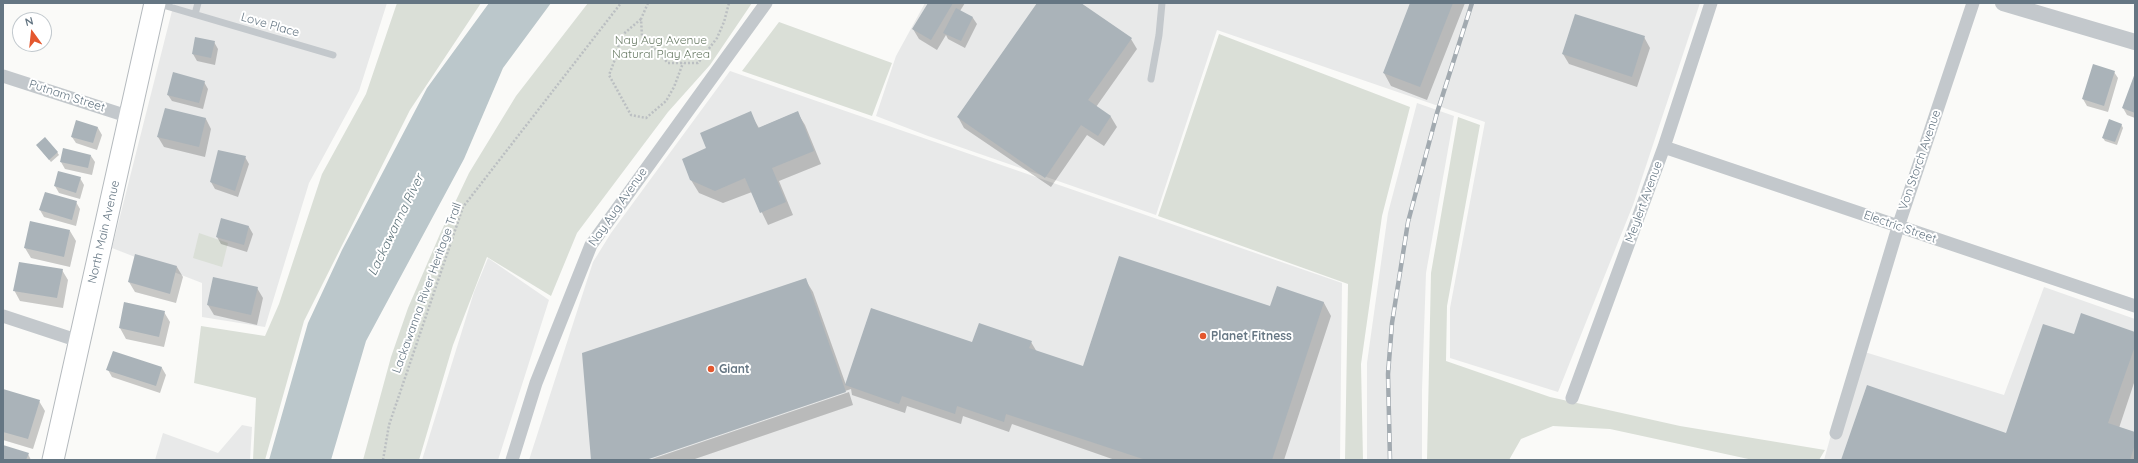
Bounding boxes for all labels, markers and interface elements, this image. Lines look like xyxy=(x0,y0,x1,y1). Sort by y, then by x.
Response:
street label: Love Place xyxy=(239,10,301,40)
north arrow xyxy=(12,12,52,52)
text: N xyxy=(23,14,35,29)
park label: Nay Aug Avenue Natural Play Area xyxy=(612,33,710,61)
street label: Putnam Street xyxy=(27,77,107,115)
street label: Von Storch Avenue xyxy=(1896,108,1944,212)
street label: Meylert Avenue xyxy=(1623,159,1665,245)
street label: Nay Aug Avenue xyxy=(586,165,650,249)
water label: Lackawanna River xyxy=(365,172,427,278)
street label: North Main Avenue xyxy=(85,179,123,285)
street label: Lackawanna River Heritage Trail xyxy=(389,201,465,375)
street label: Electric Street xyxy=(1862,208,1938,246)
place label: Planet Fitness xyxy=(1211,329,1292,343)
marker: Planet Fitness xyxy=(1198,331,1208,341)
place label: Giant xyxy=(719,362,750,376)
marker: Giant xyxy=(706,364,716,374)

